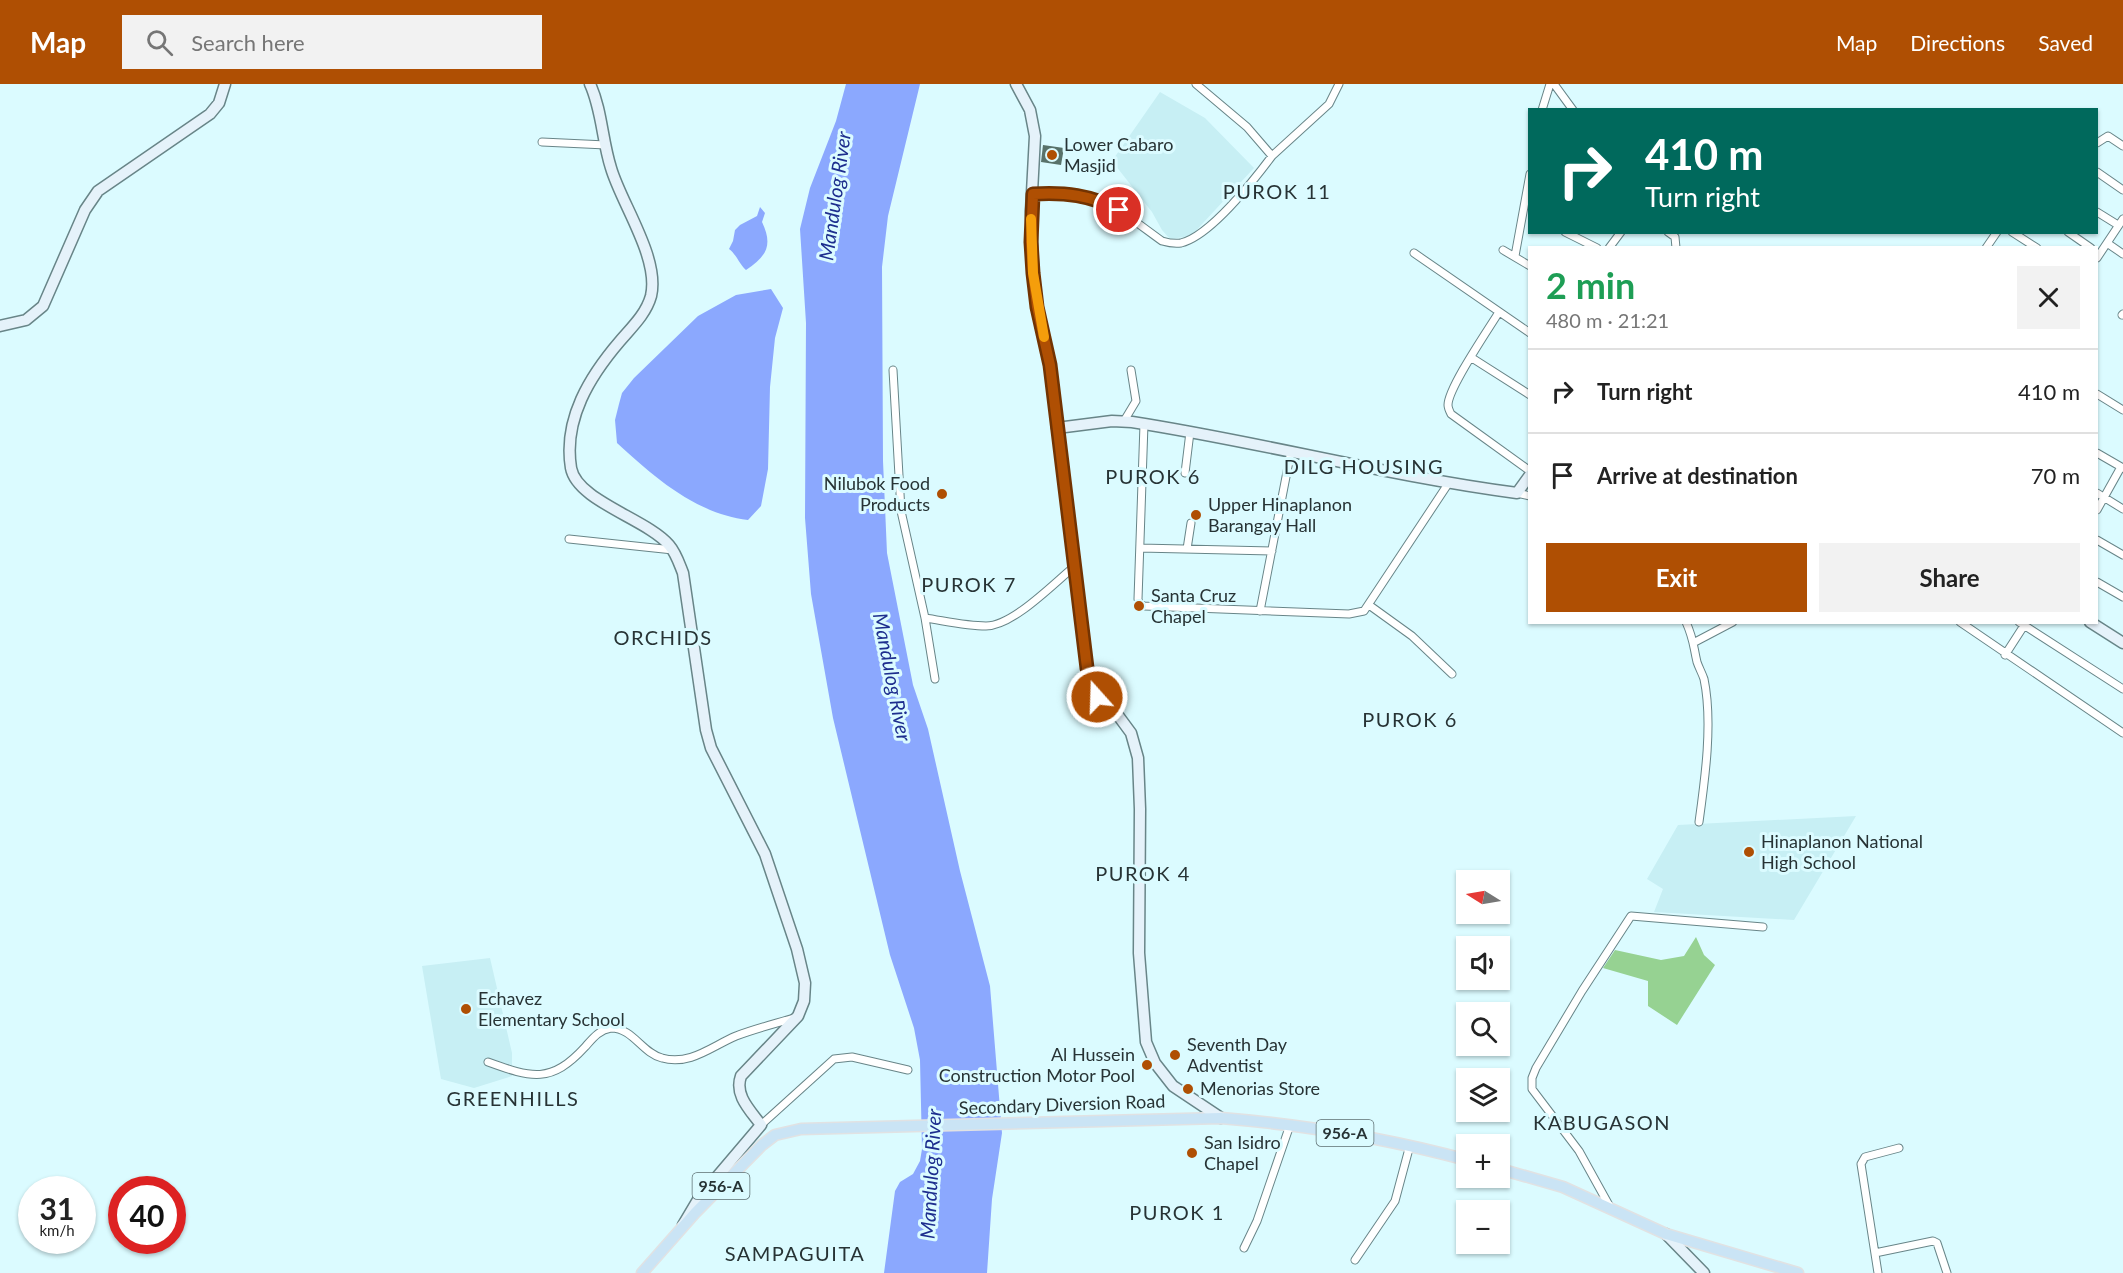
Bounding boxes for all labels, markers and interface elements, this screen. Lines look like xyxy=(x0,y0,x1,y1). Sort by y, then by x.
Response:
search box xyxy=(122,15,542,69)
text: Map xyxy=(30,25,86,59)
icon: search xyxy=(143,26,176,59)
text: Search here xyxy=(191,29,305,56)
text: Map xyxy=(1836,30,1877,55)
text: Directions xyxy=(1910,30,2005,55)
text: Saved xyxy=(2038,30,2093,55)
water label: Mandulog River xyxy=(813,129,855,262)
text: 410 m xyxy=(1645,129,1763,179)
icon: right xyxy=(1546,132,1624,210)
place label: Lower Cabaro Masjid xyxy=(1064,133,1173,176)
marker: Lower Cabaro Masjid xyxy=(1045,148,1059,162)
district label: PUROK 11 xyxy=(1223,179,1331,203)
text: Turn right xyxy=(1645,180,1760,213)
pin xyxy=(1093,184,1144,235)
icon: arrive xyxy=(1102,193,1135,226)
text: 2 min xyxy=(1546,263,1635,307)
button: close xyxy=(2017,266,2080,329)
text: 480 m · 21:21 xyxy=(1546,308,1669,332)
icon: right xyxy=(1546,375,1579,408)
text: Turn right xyxy=(1597,378,1692,405)
text: 410 m xyxy=(2018,378,2080,405)
district label: DILG HOUSING xyxy=(1284,454,1444,478)
icon: arrive xyxy=(1546,459,1579,492)
text: Arrive at destination xyxy=(1597,462,1798,489)
text: 70 m xyxy=(2031,462,2080,489)
district label: PUROK 6 xyxy=(1105,464,1201,488)
place label: Nilubok Food Products xyxy=(824,472,930,515)
marker: Nilubok Food Products xyxy=(935,487,949,501)
place label: Upper Hinaplanon Barangay Hall xyxy=(1208,493,1352,536)
marker: Upper Hinaplanon Barangay Hall xyxy=(1189,508,1203,522)
button: Exit xyxy=(1546,543,1807,612)
button: Share xyxy=(1819,543,2080,612)
district label: PUROK 7 xyxy=(921,572,1017,596)
place label: Santa Cruz Chapel xyxy=(1151,584,1236,627)
marker: Santa Cruz Chapel xyxy=(1132,599,1146,613)
water label: Mandulog River xyxy=(869,611,917,744)
district label: ORCHIDS xyxy=(613,625,713,649)
position arrow xyxy=(1065,665,1129,729)
district label: PUROK 6 xyxy=(1362,707,1458,731)
place label: Hinaplanon National High School xyxy=(1761,830,1923,873)
marker: Hinaplanon National High School xyxy=(1742,845,1756,859)
district label: PUROK 4 xyxy=(1095,861,1191,885)
north arrow xyxy=(1456,870,1510,924)
map controls xyxy=(1456,870,1510,1254)
button: sound xyxy=(1456,936,1510,990)
place label: Echavez Elementary School xyxy=(478,987,625,1030)
marker: Echavez Elementary School xyxy=(459,1002,473,1016)
button: search xyxy=(1456,1002,1510,1056)
place label: Seventh Day Adventist xyxy=(1187,1033,1288,1076)
place label: Al Hussein Construction Motor Pool xyxy=(939,1043,1135,1086)
marker: Seventh Day Adventist xyxy=(1168,1048,1182,1062)
marker: Al Hussein Construction Motor Pool xyxy=(1140,1058,1154,1072)
button: layers xyxy=(1456,1068,1510,1122)
place label: Menorias Store xyxy=(1200,1077,1320,1099)
marker: Menorias Store xyxy=(1181,1082,1195,1096)
district label: GREENHILLS xyxy=(447,1086,579,1110)
street label: Secondary Diversion Road xyxy=(958,1089,1166,1119)
water label: Mandulog River xyxy=(915,1107,945,1239)
district label: KABUGASON xyxy=(1533,1110,1671,1134)
road number: 956-A xyxy=(1316,1120,1374,1146)
place label: San Isidro Chapel xyxy=(1204,1131,1281,1174)
button: + xyxy=(1456,1134,1510,1188)
marker: San Isidro Chapel xyxy=(1185,1146,1199,1160)
road number: 956-A xyxy=(692,1173,750,1199)
speed limit sign: 40 xyxy=(108,1176,186,1254)
text: 31 xyxy=(40,1190,74,1226)
district label: PUROK 1 xyxy=(1129,1200,1225,1224)
button: − xyxy=(1456,1200,1510,1254)
text: km/h xyxy=(39,1221,75,1239)
district label: SAMPAGUITA xyxy=(725,1241,865,1265)

